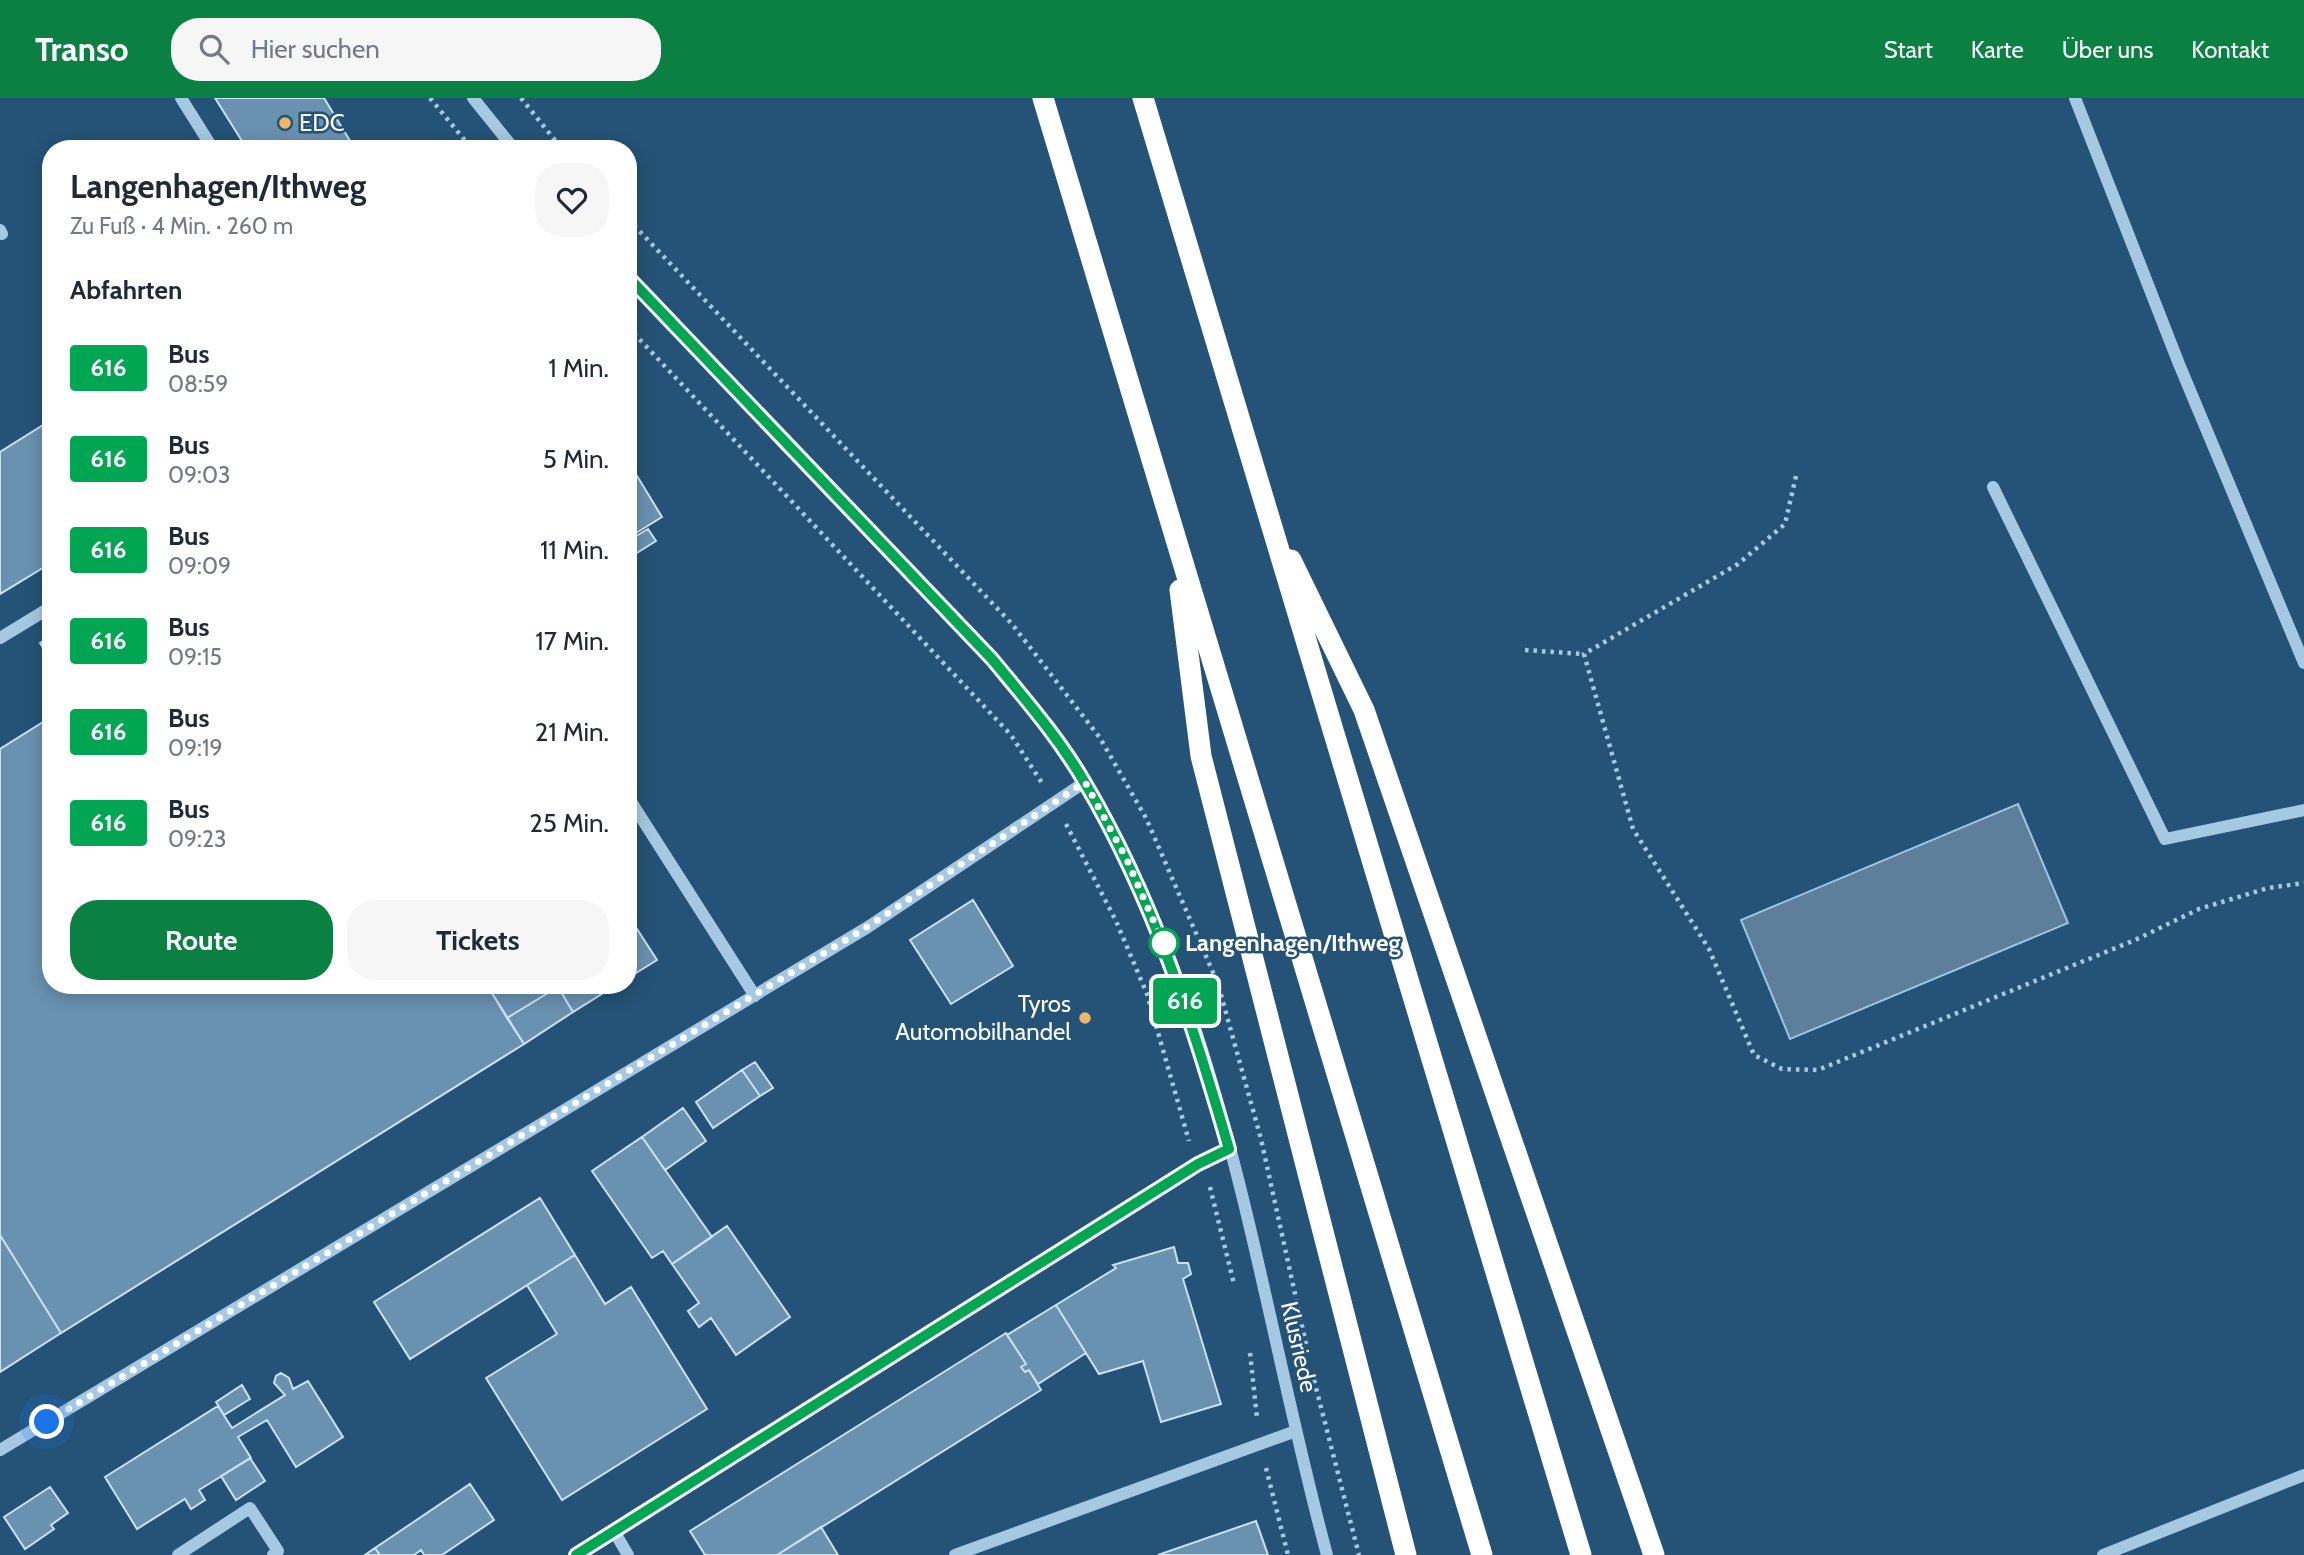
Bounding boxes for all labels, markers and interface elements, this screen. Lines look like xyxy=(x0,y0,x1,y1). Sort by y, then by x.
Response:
search box xyxy=(171,18,661,81)
text: Transo xyxy=(35,29,129,69)
icon: search xyxy=(195,30,233,68)
text: Hier suchen xyxy=(251,33,380,65)
text: Start xyxy=(1884,35,1933,64)
text: Karte xyxy=(1971,35,2024,64)
text: Über uns xyxy=(2062,35,2153,64)
text: Kontakt xyxy=(2191,35,2269,64)
place label: EDC xyxy=(299,108,345,137)
marker: EDC xyxy=(277,115,293,131)
button: heart xyxy=(535,163,609,237)
text: Langenhagen/Ithweg xyxy=(70,166,366,206)
text: Zu Fuß · 4 Min. · 260 m xyxy=(70,212,293,240)
text: Abfahrten xyxy=(70,274,182,306)
text: Bus xyxy=(168,338,209,370)
text: 1 Min. xyxy=(548,352,609,384)
text: 616 xyxy=(91,353,126,382)
text: 08:59 xyxy=(168,370,228,398)
text: Bus xyxy=(168,429,209,461)
text: 5 Min. xyxy=(543,443,609,475)
text: 616 xyxy=(91,444,126,473)
text: 09:03 xyxy=(168,461,230,489)
text: Bus xyxy=(168,520,209,552)
text: 11 Min. xyxy=(540,534,609,566)
text: 616 xyxy=(91,535,126,564)
text: 09:09 xyxy=(168,552,231,580)
text: Bus xyxy=(168,611,209,643)
text: 17 Min. xyxy=(535,625,609,657)
text: 616 xyxy=(91,626,126,655)
text: 09:15 xyxy=(168,643,222,671)
text: Bus xyxy=(168,702,209,734)
text: 21 Min. xyxy=(535,716,609,748)
text: 616 xyxy=(91,717,126,746)
text: 09:19 xyxy=(168,734,222,762)
text: Bus xyxy=(168,793,209,825)
text: 25 Min. xyxy=(529,807,609,839)
text: 616 xyxy=(91,808,126,837)
text: 09:23 xyxy=(168,825,226,853)
button: Route xyxy=(70,900,333,980)
button: Tickets xyxy=(347,900,609,980)
marker: Langenhagen/Ithweg xyxy=(1149,928,1179,958)
place label: Langenhagen/Ithweg xyxy=(1185,928,1400,957)
line badge: 616 xyxy=(1145,978,1225,1024)
text: 616 xyxy=(1167,986,1203,1015)
place label: Tyros Automobilhandel xyxy=(895,989,1071,1046)
marker: Tyros Automobilhandel xyxy=(1077,1010,1093,1026)
street label: Klusriede xyxy=(1275,1299,1324,1395)
your location xyxy=(29,1404,64,1439)

